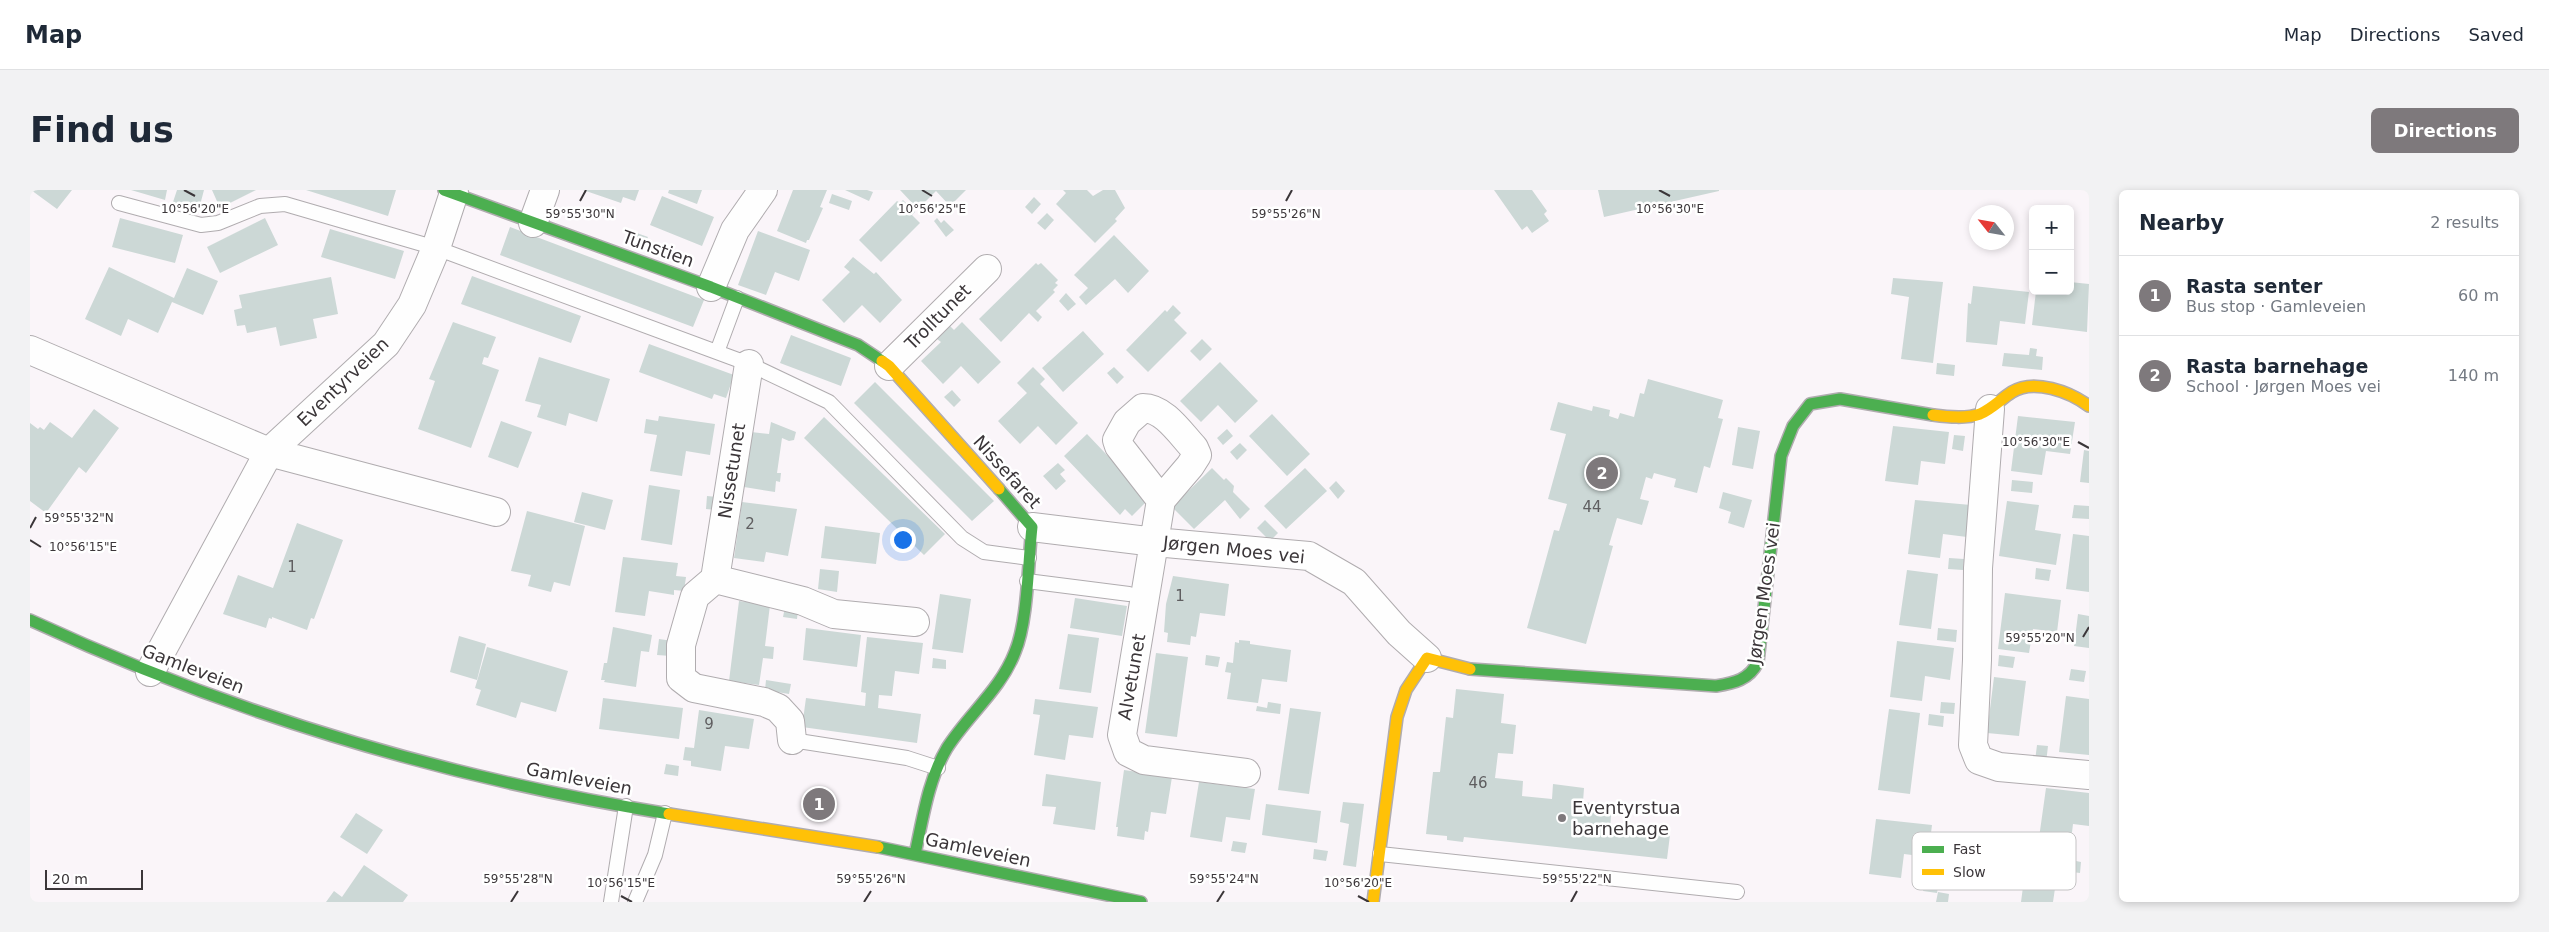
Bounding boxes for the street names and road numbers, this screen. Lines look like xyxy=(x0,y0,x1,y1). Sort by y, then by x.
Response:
street label: Tunstien xyxy=(618,225,697,271)
street label: Trolltunet xyxy=(900,279,975,355)
street label: Eventyrveien xyxy=(293,333,393,430)
street label: Nissetunet xyxy=(714,422,749,520)
street label: Nissefaret xyxy=(969,431,1046,512)
street label: Jørgen Moes vei xyxy=(1743,521,1784,666)
street label: Jørgen Moes vei xyxy=(1161,532,1306,567)
street label: Alvetunet xyxy=(1114,632,1149,722)
street label: Gamleveien xyxy=(139,639,247,698)
street label: Gamleveien xyxy=(524,758,634,799)
street label: Gamleveien xyxy=(923,828,1033,871)

